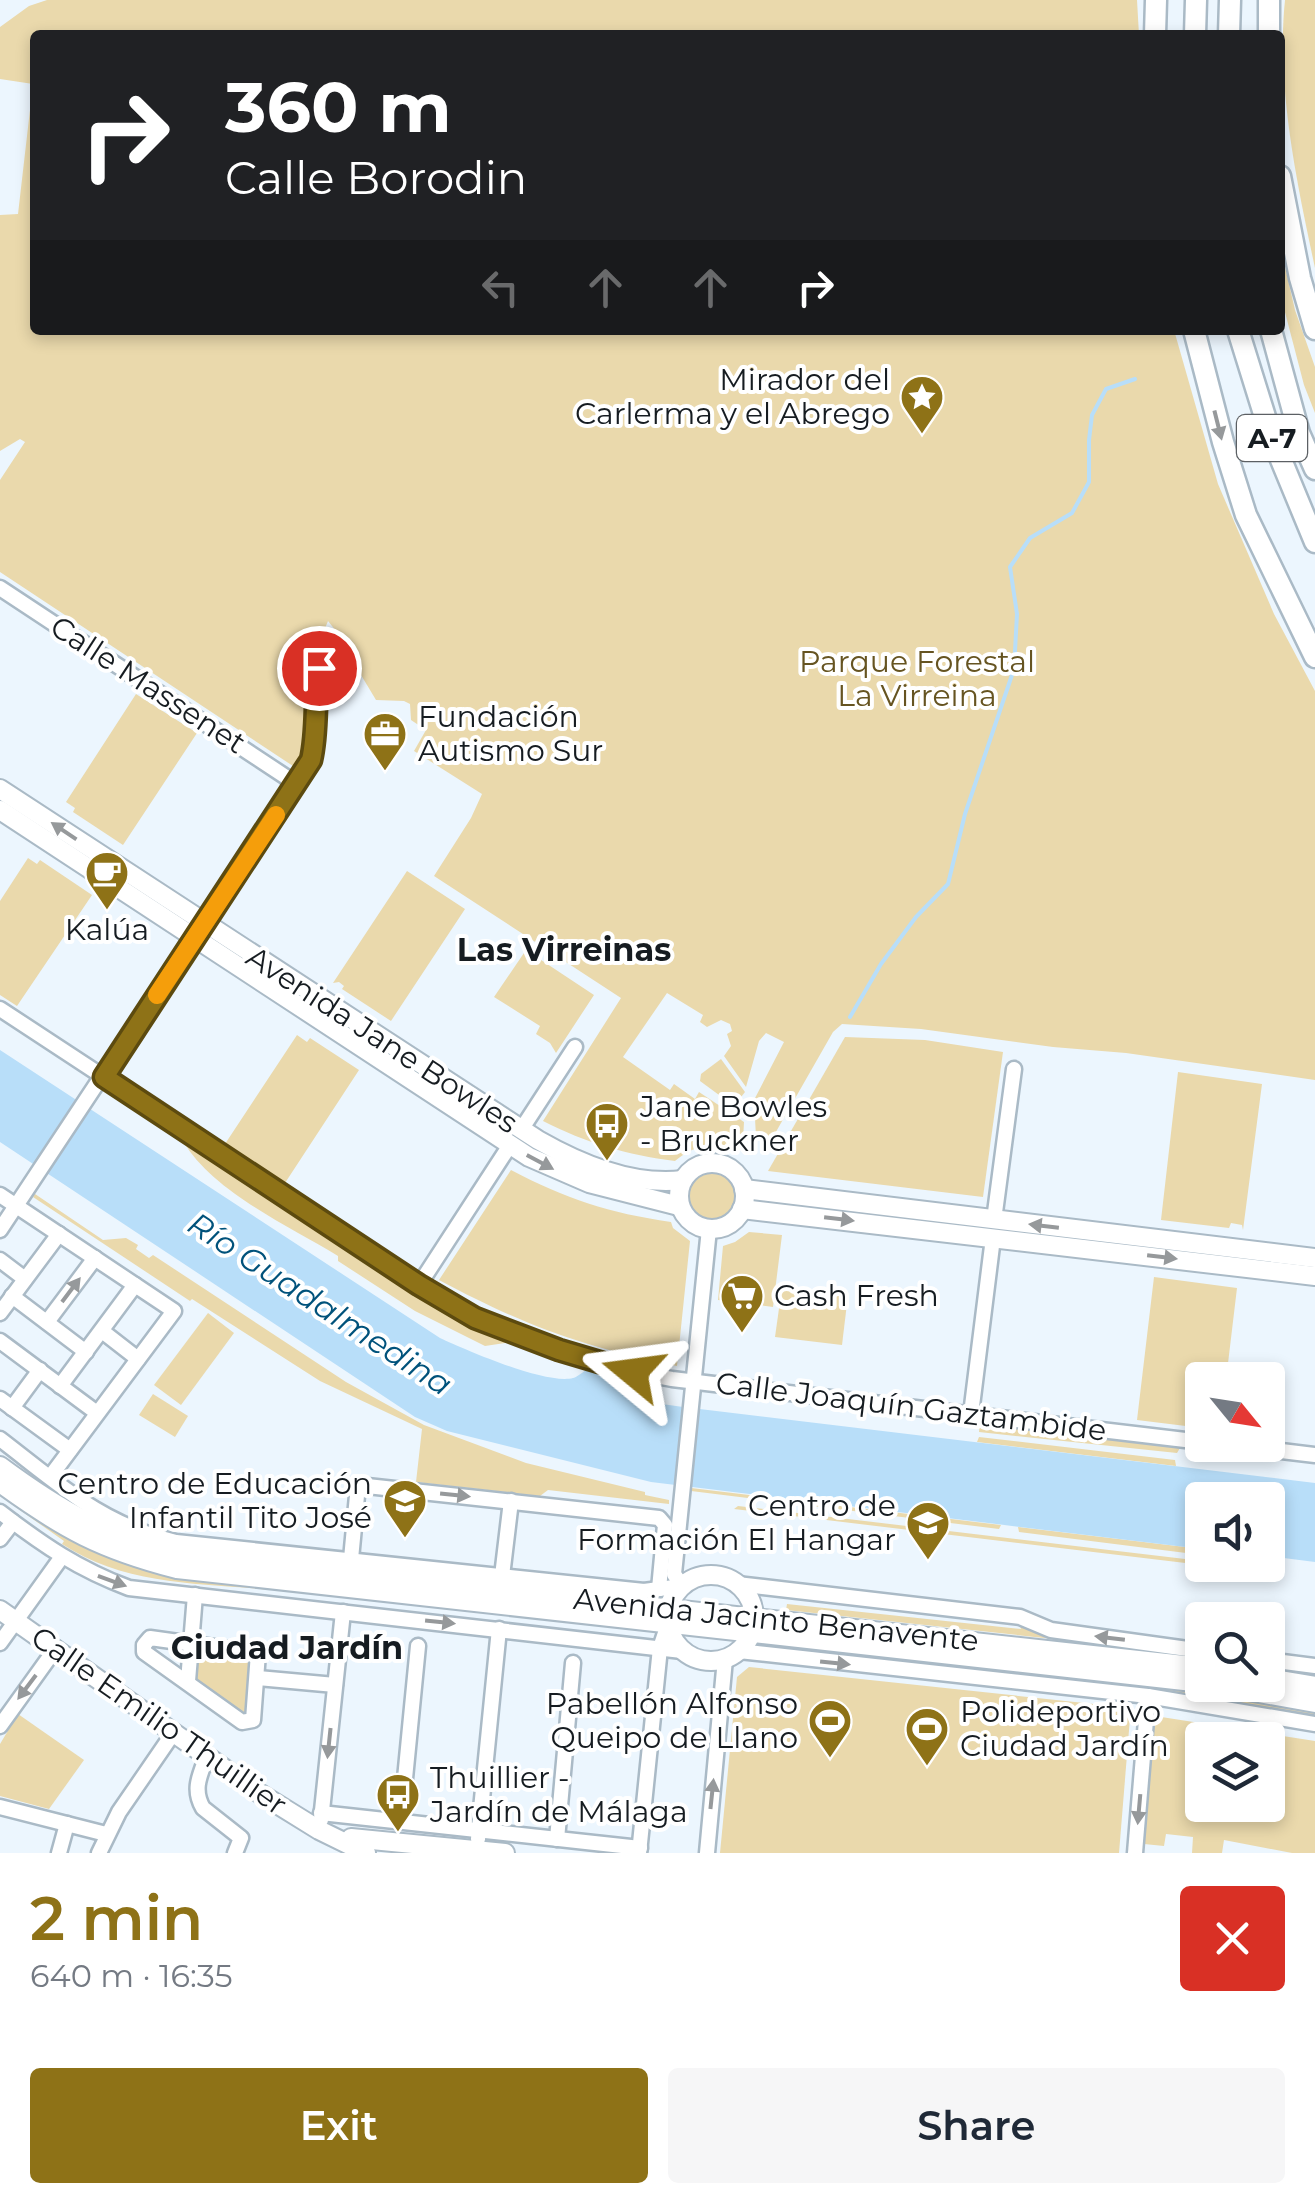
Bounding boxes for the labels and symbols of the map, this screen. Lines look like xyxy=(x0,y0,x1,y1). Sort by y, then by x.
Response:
place label: Mirador del Carlerma y el Abrego xyxy=(575,361,890,432)
place icon: Mirador del Carlerma y el Abrego xyxy=(899,374,945,435)
one-way arrow xyxy=(1211,409,1226,440)
road number: A-7 xyxy=(1237,415,1307,461)
street label: Calle Massenet xyxy=(44,608,253,761)
pin xyxy=(277,626,362,711)
park label: Parque Forestal La Virreina xyxy=(799,643,1035,714)
place label: Fundación Autismo Sur xyxy=(418,698,603,769)
office icon: Fundación Autismo Sur xyxy=(362,711,408,772)
one-way arrow xyxy=(51,823,78,841)
cafe icon: Kalúa xyxy=(84,850,130,911)
place label: Kalúa xyxy=(65,911,149,948)
district label: Las Virreinas xyxy=(457,930,671,969)
street label: Avenida Jane Bowles xyxy=(240,938,525,1141)
place label: Jane Bowles - Bruckner xyxy=(639,1088,827,1159)
bus stop icon: Jane Bowles - Bruckner xyxy=(584,1101,630,1162)
one-way arrow xyxy=(526,1154,555,1171)
water label: Río Guadalmedina xyxy=(181,1204,460,1404)
one-way arrow xyxy=(824,1211,855,1227)
one-way arrow xyxy=(1028,1218,1060,1234)
one-way arrow xyxy=(1146,1249,1178,1265)
supermarket icon: Cash Fresh xyxy=(719,1273,765,1334)
one-way arrow xyxy=(61,1277,81,1303)
place label: Cash Fresh xyxy=(774,1277,939,1314)
position arrow xyxy=(581,1320,685,1424)
north arrow xyxy=(1185,1362,1285,1462)
street label: Calle Joaquín Gaztambide xyxy=(714,1364,1108,1449)
place label: Centro de Educación Infantil Tito José xyxy=(57,1465,372,1536)
school or university icon: Centro de Educación Infantil Tito José xyxy=(382,1478,428,1539)
one-way arrow xyxy=(440,1487,472,1503)
place label: Centro de Formación El Hangar xyxy=(577,1487,896,1558)
school or university icon: Centro de Formación El Hangar xyxy=(905,1500,951,1561)
one-way arrow xyxy=(97,1574,127,1589)
street label: Avenida Jacinto Benavente xyxy=(572,1580,981,1659)
one-way arrow xyxy=(424,1615,456,1631)
street label: Calle Emilio Thuillier xyxy=(24,1618,294,1823)
district label: Ciudad Jardín xyxy=(171,1628,403,1667)
one-way arrow xyxy=(1094,1630,1125,1646)
one-way arrow xyxy=(820,1655,852,1671)
one-way arrow xyxy=(17,1674,37,1700)
place label: Pabellón Alfonso Queipo de Llano xyxy=(546,1685,798,1756)
place label: Polideportivo Ciudad Jardín xyxy=(960,1693,1169,1764)
sports icon: Pabellón Alfonso Queipo de Llano xyxy=(807,1698,853,1759)
sports icon: Polideportivo Ciudad Jardín xyxy=(904,1706,950,1767)
one-way arrow xyxy=(321,1728,337,1760)
place label: Thuillier - Jardín de Málaga xyxy=(429,1759,688,1830)
bus stop icon: Thuillier - Jardín de Málaga xyxy=(375,1772,421,1833)
one-way arrow xyxy=(705,1777,721,1809)
one-way arrow xyxy=(1131,1794,1147,1826)

